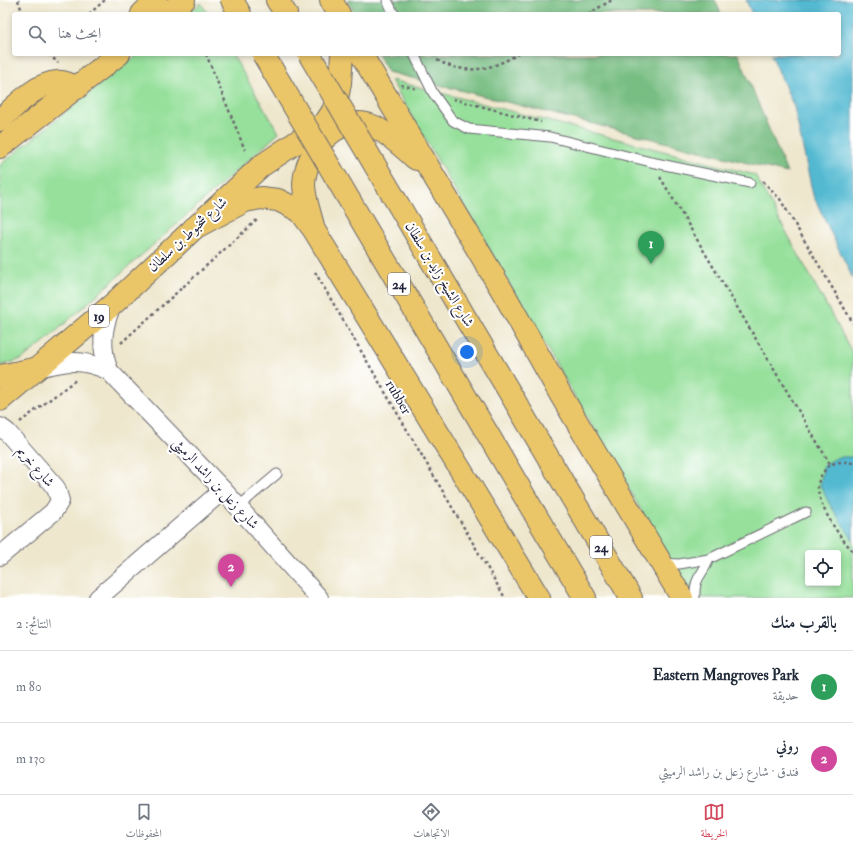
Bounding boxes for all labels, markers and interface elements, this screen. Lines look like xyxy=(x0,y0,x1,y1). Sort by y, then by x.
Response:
search box xyxy=(12,12,841,56)
icon: search xyxy=(26,23,48,45)
text: ابحث هنا xyxy=(58,24,101,43)
street label: شارع شخبوط بن سلطان xyxy=(144,193,233,278)
street label: شارع الشيخ زايد بن سلطان xyxy=(398,219,478,332)
pin: 1 xyxy=(638,231,664,264)
road number: 24 xyxy=(388,273,410,295)
road number: 19 xyxy=(89,305,109,327)
your location xyxy=(457,342,477,362)
street label: rubber xyxy=(382,377,416,418)
street label: شارع زعل بن راشد الرميثي xyxy=(166,434,262,535)
street label: شارع خريم xyxy=(10,442,58,493)
road number: 24 xyxy=(590,536,612,558)
map controls xyxy=(805,550,841,586)
button: locate xyxy=(805,550,841,586)
pin: 2 xyxy=(218,554,244,587)
text: بالقرب منك xyxy=(771,612,837,633)
text: النتائج: 2 xyxy=(16,616,51,632)
text: Eastern Mangroves Park xyxy=(653,666,799,685)
text: 80 m xyxy=(16,679,42,695)
text: 1 xyxy=(822,679,826,695)
text: حديقة xyxy=(773,688,799,704)
text: روني xyxy=(776,737,799,756)
text: 130 m xyxy=(16,751,45,767)
text: 2 xyxy=(821,751,827,767)
text: فندق · شارع زعل بن راشد الرميثي xyxy=(658,764,799,780)
tab: المحفوظات xyxy=(126,801,162,844)
tab: الاتجاهات xyxy=(413,801,450,844)
tab: الخريطة xyxy=(701,801,727,844)

